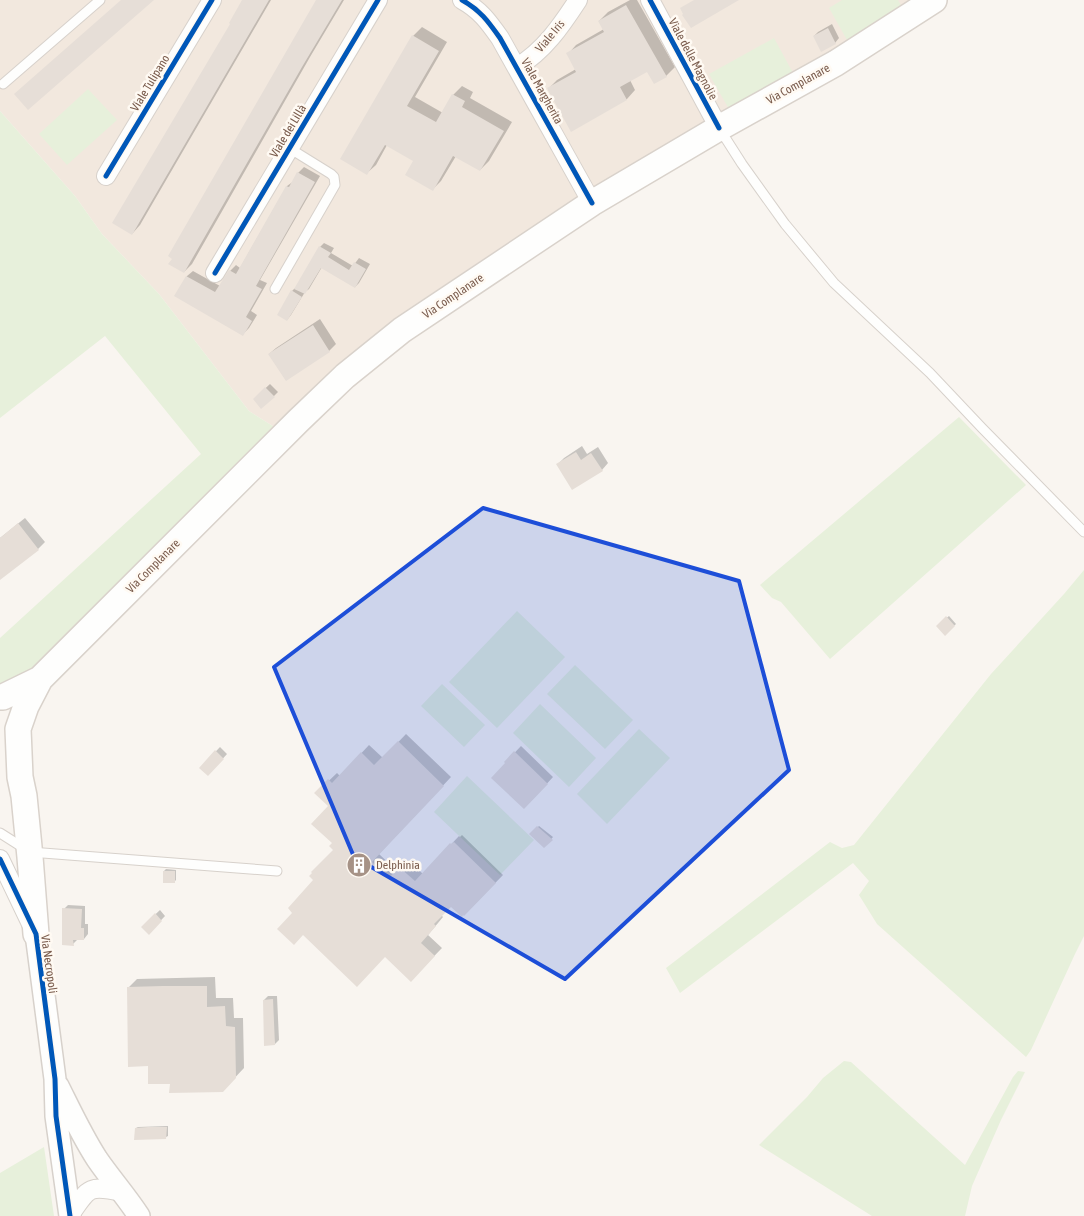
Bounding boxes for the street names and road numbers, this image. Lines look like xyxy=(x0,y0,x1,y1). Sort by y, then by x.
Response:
street label: Viale delle Magnolie xyxy=(666,16,720,102)
street label: Viale Iris xyxy=(532,17,568,55)
street label: Viale Tulipano xyxy=(128,52,173,114)
street label: Viale Margherita xyxy=(518,56,566,126)
street label: Via Complanare xyxy=(764,61,832,107)
street label: Viale dei Lillà xyxy=(267,102,309,160)
street label: Via Complanare xyxy=(420,271,486,321)
street label: Via Complanare xyxy=(123,536,183,596)
street label: Via Necropoli xyxy=(38,934,60,994)

